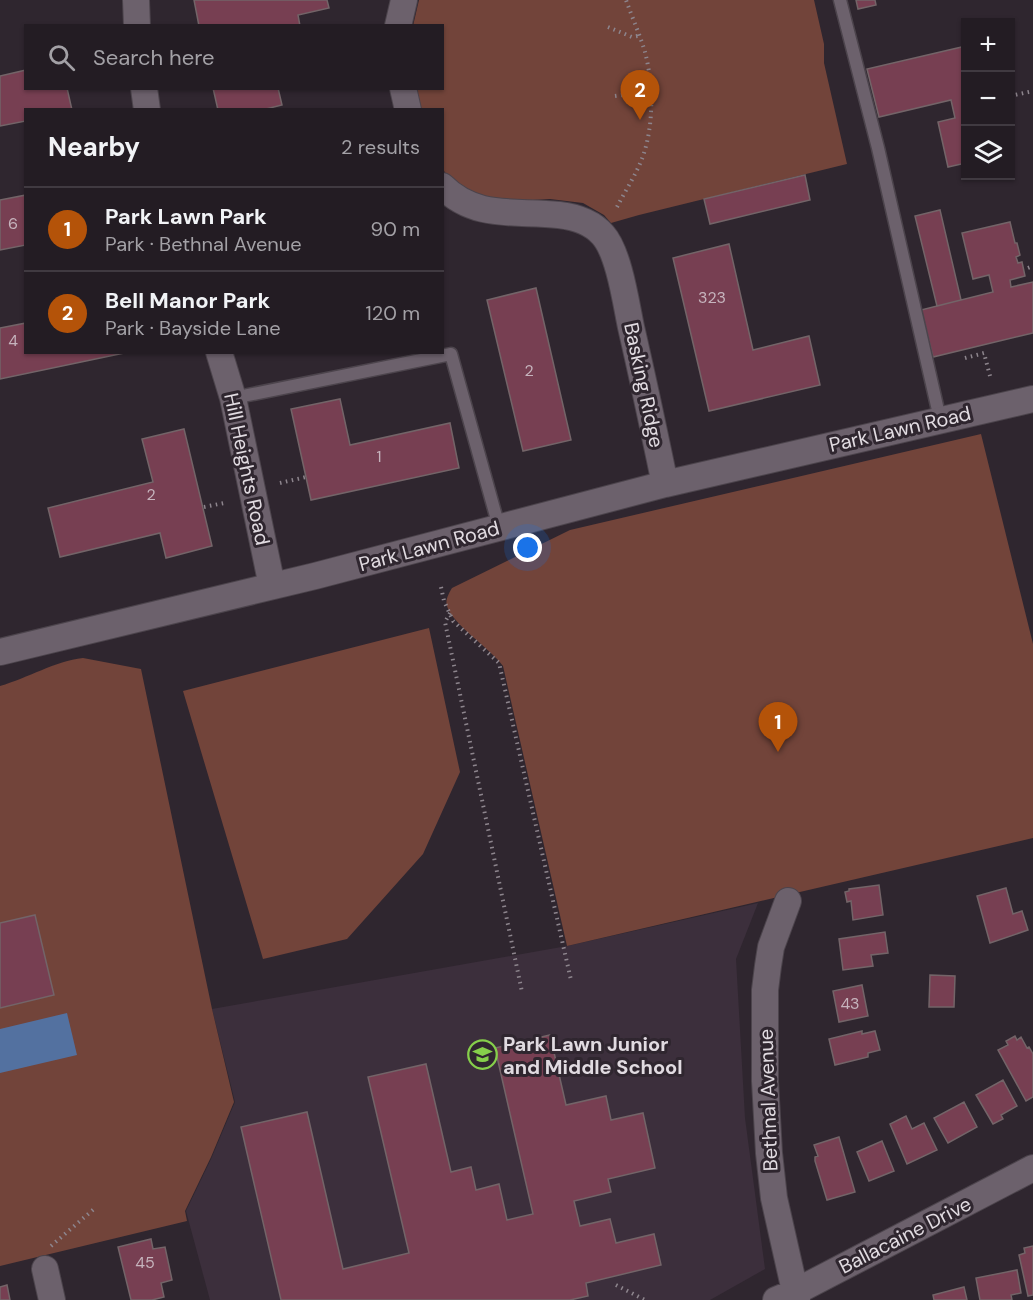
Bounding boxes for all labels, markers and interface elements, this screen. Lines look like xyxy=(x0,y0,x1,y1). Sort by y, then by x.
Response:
map controls xyxy=(961,18,1015,180)
button: + xyxy=(961,18,1015,72)
search box xyxy=(24,24,444,90)
icon: search xyxy=(45,41,78,74)
text: Search here xyxy=(93,43,214,72)
pin: 2 xyxy=(620,70,660,120)
button: − xyxy=(961,72,1015,126)
button: layers xyxy=(961,126,1015,180)
text: Nearby xyxy=(48,130,140,164)
text: 2 results xyxy=(341,134,420,160)
text: Park Lawn Park xyxy=(105,202,267,231)
house number: 6 xyxy=(8,213,18,234)
text: 1 xyxy=(64,216,71,242)
text: 90 m xyxy=(371,216,420,242)
text: Park · Bethnal Avenue xyxy=(105,231,302,257)
text: Bell Manor Park xyxy=(105,286,270,315)
house number: 323 xyxy=(698,287,726,308)
text: 2 xyxy=(62,300,73,326)
text: 120 m xyxy=(366,300,420,326)
text: Park · Bayside Lane xyxy=(105,315,281,341)
street label: Basking Ridge xyxy=(618,320,670,450)
house number: 4 xyxy=(8,330,18,351)
house number: 2 xyxy=(524,360,534,381)
street label: Hill Heights Road xyxy=(218,391,276,547)
street label: Park Lawn Road xyxy=(827,400,973,458)
house number: 1 xyxy=(377,446,382,467)
house number: 2 xyxy=(146,484,156,505)
street label: Park Lawn Road xyxy=(356,515,502,577)
your location xyxy=(513,533,542,562)
pin: 1 xyxy=(758,702,798,752)
house number: 43 xyxy=(840,993,860,1014)
street label: Bethnal Avenue xyxy=(753,1028,783,1172)
place label: Park Lawn Junior and Middle School xyxy=(503,1031,683,1080)
school or university icon: Park Lawn Junior and Middle School xyxy=(466,1039,498,1071)
street label: Ballacaine Drive xyxy=(834,1190,976,1280)
house number: 45 xyxy=(135,1252,155,1273)

